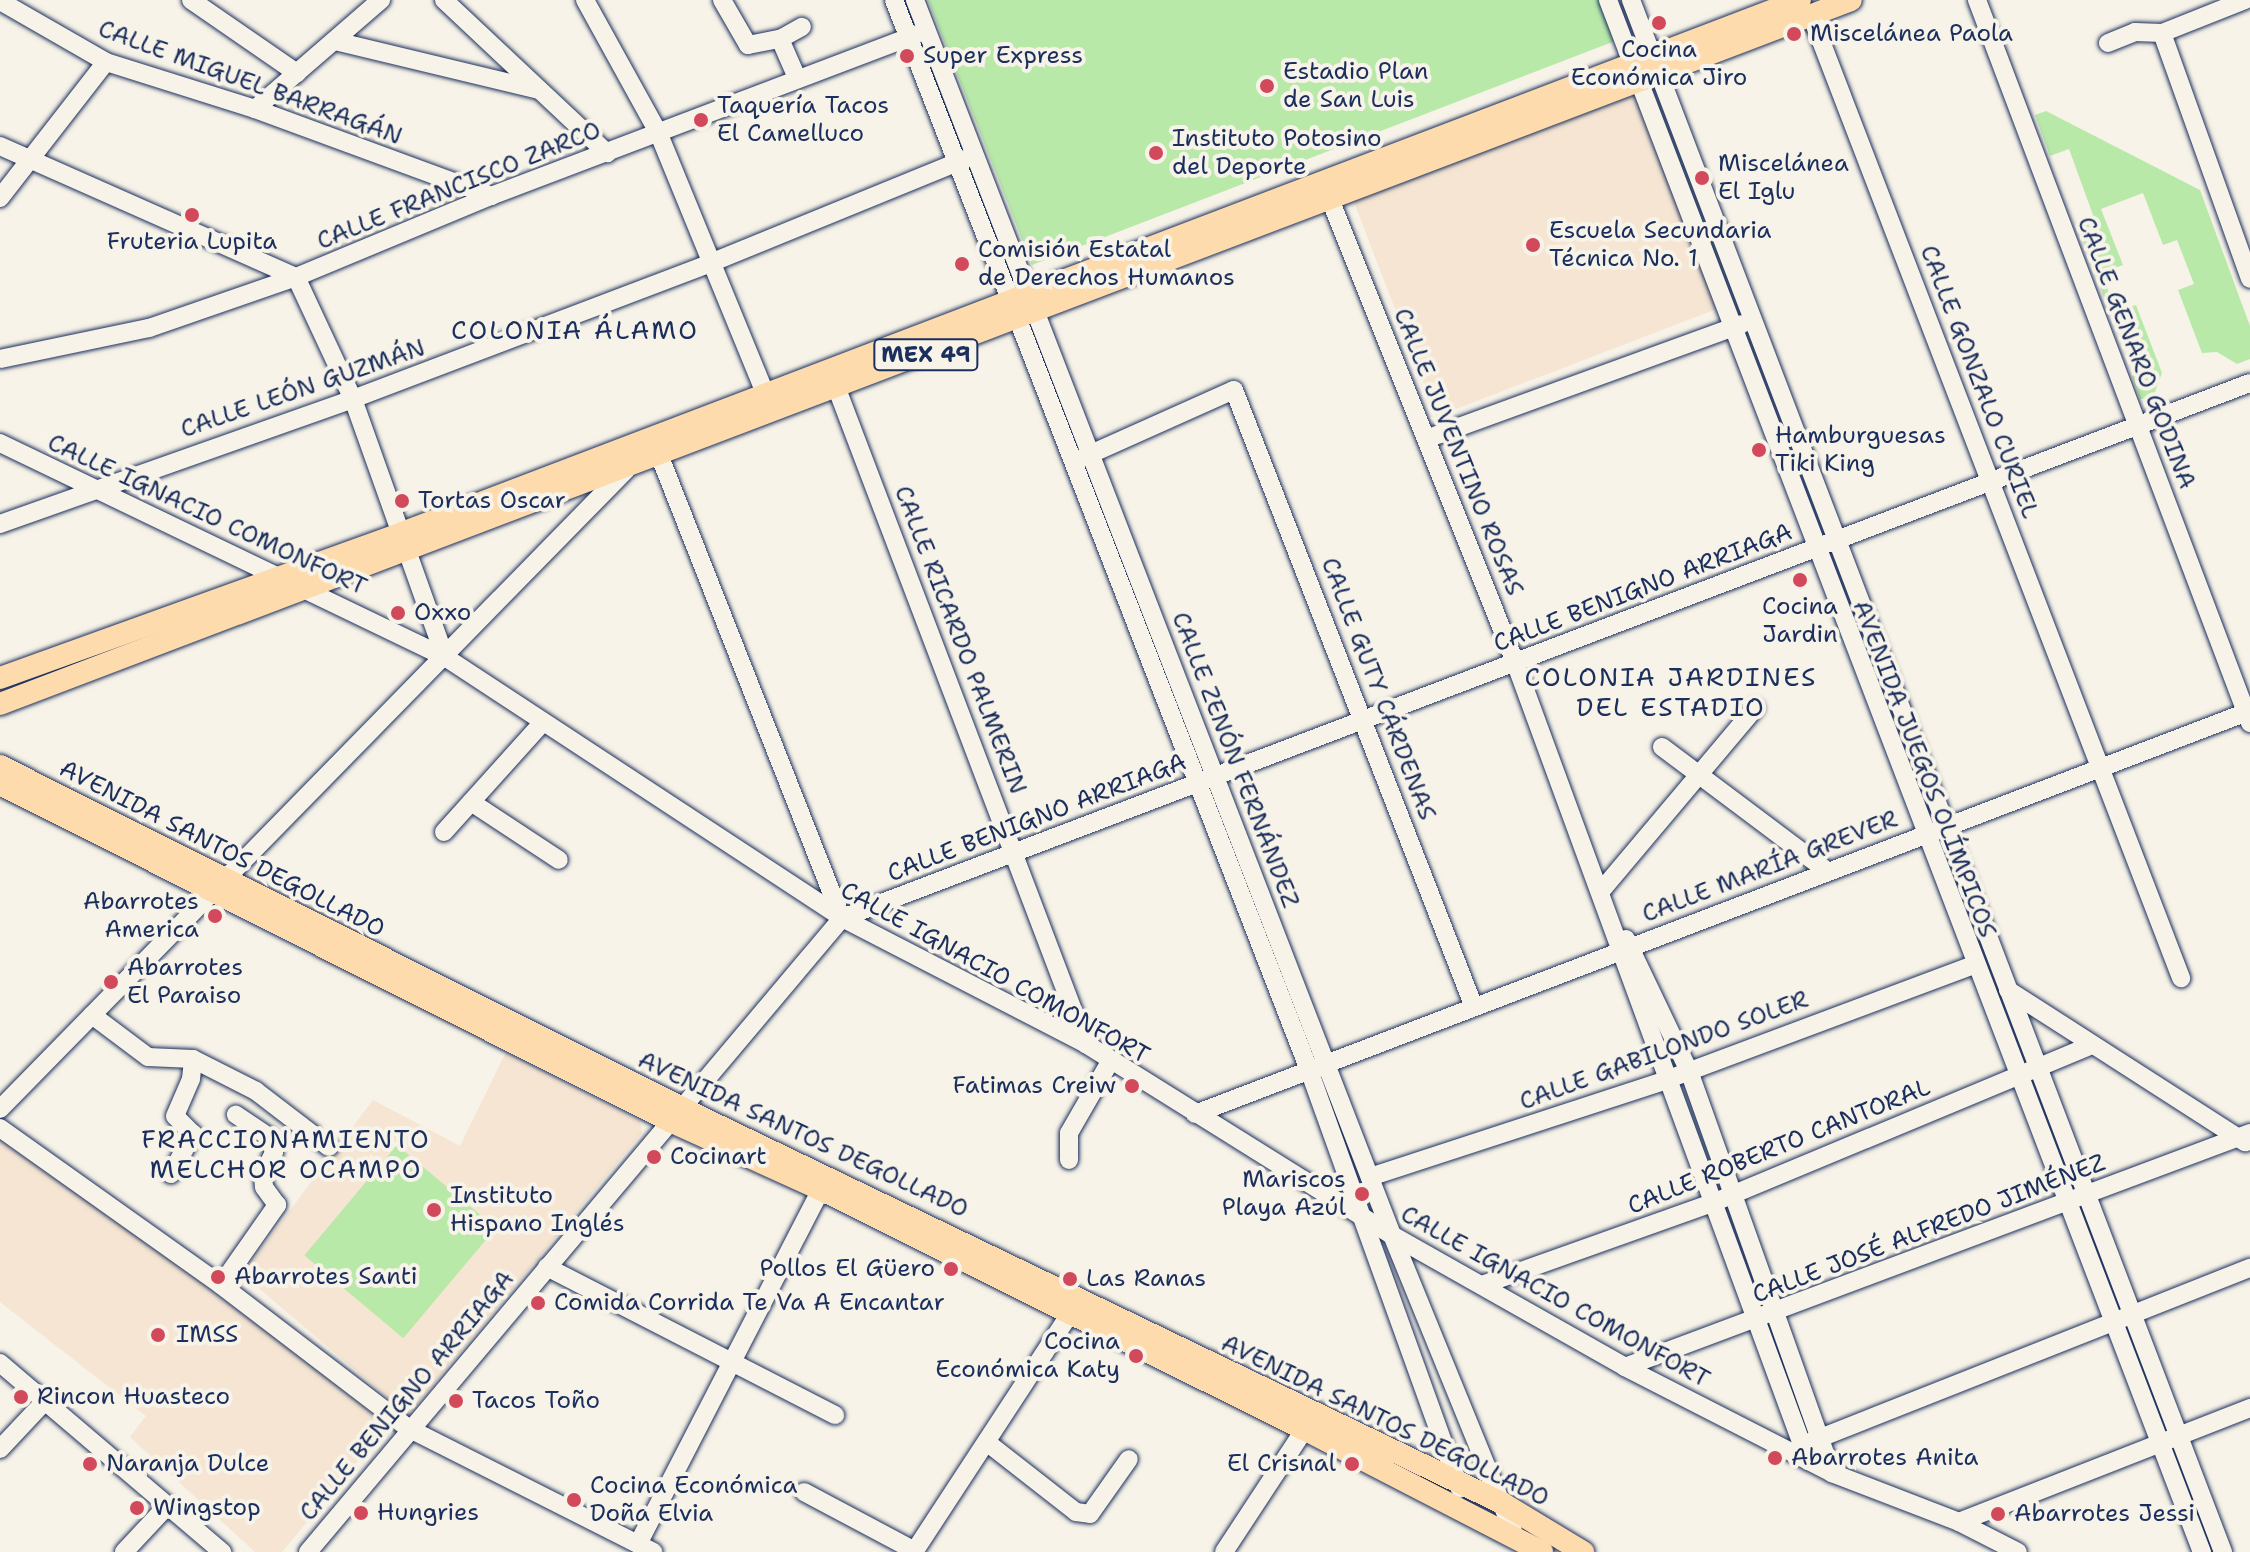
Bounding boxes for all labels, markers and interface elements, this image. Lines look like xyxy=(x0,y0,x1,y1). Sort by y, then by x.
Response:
marker: Cocina Económica Jiro xyxy=(1650,14,1668,32)
street label: CALLE MIGUEL BARRAGÁN xyxy=(94,15,406,151)
place label: Miscelánea Paola xyxy=(1810,20,2013,48)
marker: Miscelánea Paola xyxy=(1785,25,1803,43)
place label: Cocina Económica Jiro xyxy=(1571,36,1747,92)
place label: Super Express xyxy=(923,42,1083,70)
marker: Super Express xyxy=(898,47,916,65)
place label: Estadio Plan de San Luis xyxy=(1283,58,1429,114)
marker: Estadio Plan de San Luis xyxy=(1258,77,1276,95)
place label: Taquería Tacos El Camelluco xyxy=(717,92,889,148)
marker: Taquería Tacos El Camelluco xyxy=(692,111,710,129)
street label: CALLE FRANCISCO ZARCO xyxy=(313,116,605,256)
place label: Instituto Potosino del Deporte xyxy=(1172,125,1382,181)
marker: Instituto Potosino del Deporte xyxy=(1147,144,1165,162)
place label: Miscelánea El Iglu xyxy=(1718,150,1849,206)
marker: Miscelánea El Iglu xyxy=(1693,169,1711,187)
marker: Fruteria Lupita xyxy=(183,206,201,224)
street label: CALLE GENARO GODINA xyxy=(2071,213,2201,493)
place label: Escuela Secundaria Técnica No. 1 xyxy=(1549,217,1772,273)
place label: Fruteria Lupita xyxy=(107,228,277,256)
place label: Comisión Estatal de Derechos Humanos xyxy=(978,236,1235,292)
marker: Escuela Secundaria Técnica No. 1 xyxy=(1524,236,1542,254)
street label: CALLE GONZALO CURIEL xyxy=(1914,241,2044,523)
marker: Comisión Estatal de Derechos Humanos xyxy=(953,255,971,273)
street label: CALLE JUVENTINO ROSAS xyxy=(1387,304,1529,600)
district label: COLONIA ÁLAMO xyxy=(451,314,699,346)
street label: CALLE LEÓN GUZMÁN xyxy=(177,334,429,444)
road number: MEX 49 xyxy=(872,337,980,373)
place label: Hamburguesas Tiki King xyxy=(1775,422,1946,478)
street label: CALLE IGNACIO COMONFORT xyxy=(43,428,371,602)
marker: Hamburguesas Tiki King xyxy=(1750,441,1768,459)
street label: CALLE RICARDO PALMERIN xyxy=(888,482,1032,798)
place label: Tortas Oscar xyxy=(418,487,566,515)
marker: Tortas Oscar xyxy=(393,492,411,510)
street label: CALLE BENIGNO ARRIAGA xyxy=(1490,518,1796,658)
street label: CALLE GUTY CÁRDENAS xyxy=(1315,554,1441,824)
marker: Cocina Jardin xyxy=(1791,571,1809,589)
place label: Cocina Jardin xyxy=(1762,593,1838,649)
street label: AVENIDA JUEGOS OLÍMPICOS xyxy=(1846,596,2002,942)
place label: Oxxo xyxy=(414,599,471,627)
marker: Oxxo xyxy=(389,604,407,622)
street label: CALLE ZENÓN FERNÁNDEZ xyxy=(1165,608,1305,912)
district label: COLONIA JARDINES DEL ESTADIO xyxy=(1525,661,1817,722)
street label: CALLE BENIGNO ARRIAGA xyxy=(884,748,1190,888)
street label: AVENIDA SANTOS DEGOLLADO xyxy=(55,754,389,944)
street label: CALLE MARÍA GREVER xyxy=(1638,805,1902,929)
street label: CALLE IGNACIO COMONFORT xyxy=(836,876,1154,1070)
place label: Abarrotes America xyxy=(83,888,199,944)
marker: Abarrotes America xyxy=(206,907,224,925)
place label: Abarrotes El Paraiso xyxy=(127,954,243,1010)
marker: Abarrotes El Paraiso xyxy=(102,973,120,991)
street label: CALLE GABILONDO SOLER xyxy=(1516,985,1812,1117)
street label: AVENIDA SANTOS DEGOLLADO xyxy=(633,1046,973,1224)
place label: Fatimas Creiw xyxy=(953,1072,1116,1100)
street label: CALLE ROBERTO CANTORAL xyxy=(1624,1073,1934,1221)
marker: Fatimas Creiw xyxy=(1123,1077,1141,1095)
district label: FRACCIONAMIENTO MELCHOR OCAMPO xyxy=(141,1123,431,1184)
place label: Cocinart xyxy=(670,1143,767,1171)
marker: Cocinart xyxy=(645,1148,663,1166)
street label: CALLE JOSÉ ALFREDO JIMÉNEZ xyxy=(1748,1148,2110,1310)
place label: Mariscos Playa Azúl xyxy=(1222,1166,1346,1222)
place label: Instituto Hispano Inglés xyxy=(450,1182,625,1238)
marker: Mariscos Playa Azúl xyxy=(1353,1185,1371,1203)
street label: CALLE IGNACIO COMONFORT xyxy=(1396,1200,1714,1394)
marker: Instituto Hispano Inglés xyxy=(425,1201,443,1219)
place label: Pollos El Güero xyxy=(759,1255,935,1283)
marker: Pollos El Güero xyxy=(942,1260,960,1278)
place label: Abarrotes Santi xyxy=(234,1263,417,1291)
street label: CALLE BENIGNO ARRIAGA xyxy=(294,1265,520,1527)
place label: Las Ranas xyxy=(1086,1265,1206,1293)
marker: Abarrotes Santi xyxy=(209,1268,227,1286)
marker: Las Ranas xyxy=(1061,1270,1079,1288)
place label: Comida Corrida Te Va A Encantar xyxy=(554,1289,945,1317)
marker: Comida Corrida Te Va A Encantar xyxy=(529,1294,547,1312)
place label: IMSS xyxy=(176,1321,238,1349)
marker: IMSS xyxy=(147,1324,169,1346)
place label: Cocina Económica Katy xyxy=(935,1328,1120,1384)
street label: AVENIDA SANTOS DEGOLLADO xyxy=(1216,1329,1554,1513)
marker: Cocina Económica Katy xyxy=(1127,1347,1145,1365)
place label: Rincon Huasteco xyxy=(37,1383,230,1411)
place label: Tacos Toño xyxy=(472,1387,600,1415)
marker: Rincon Huasteco xyxy=(12,1388,30,1406)
marker: Tacos Toño xyxy=(447,1392,465,1410)
place label: Abarrotes Anita xyxy=(1791,1444,1978,1472)
marker: Abarrotes Anita xyxy=(1766,1449,1784,1467)
place label: Naranja Dulce xyxy=(106,1450,269,1478)
place label: El Crisnal xyxy=(1227,1450,1336,1478)
marker: Naranja Dulce xyxy=(81,1455,99,1473)
marker: El Crisnal xyxy=(1343,1455,1361,1473)
place label: Cocina Económica Doña Elvia xyxy=(590,1472,797,1528)
marker: Cocina Económica Doña Elvia xyxy=(565,1491,583,1509)
place label: Wingstop xyxy=(153,1494,261,1522)
marker: Wingstop xyxy=(128,1499,146,1517)
place label: Hungries xyxy=(377,1499,479,1527)
place label: Abarrotes Jessi xyxy=(2014,1500,2195,1528)
marker: Hungries xyxy=(352,1504,370,1522)
marker: Abarrotes Jessi xyxy=(1989,1505,2007,1523)

